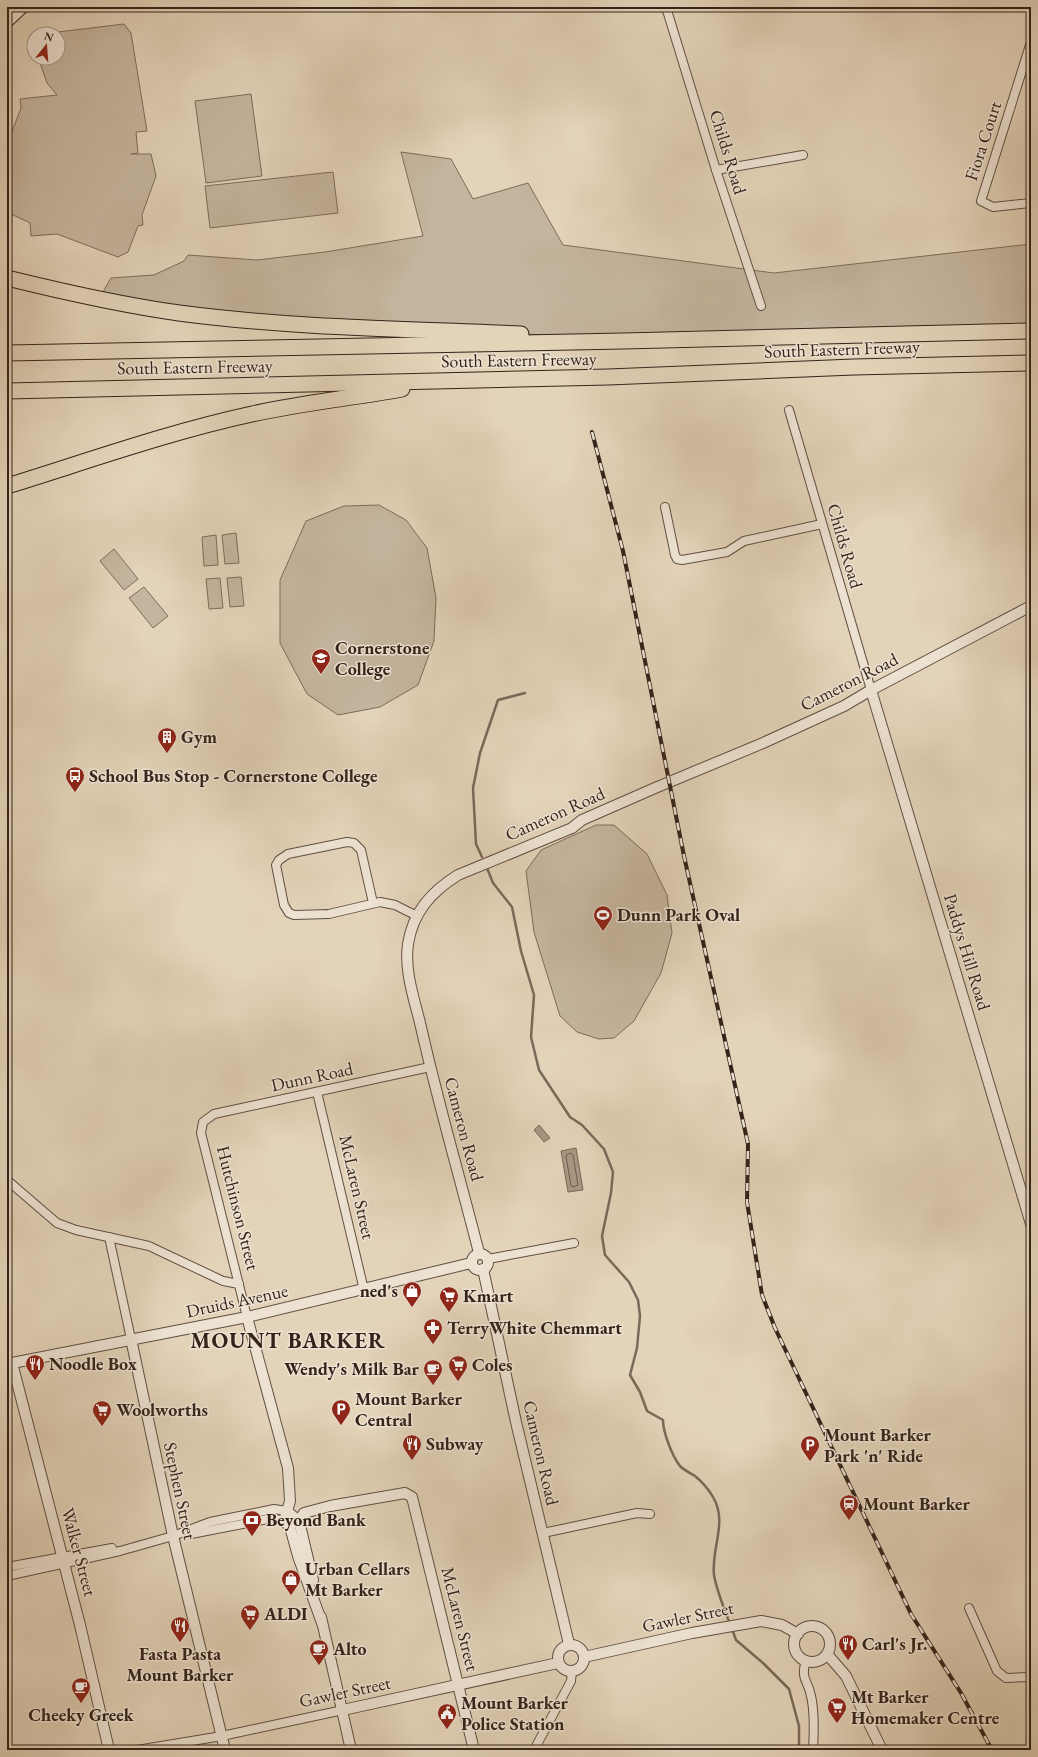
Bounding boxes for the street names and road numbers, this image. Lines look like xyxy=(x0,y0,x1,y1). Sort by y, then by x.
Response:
street label: Fiora Court xyxy=(959,98,1006,183)
street label: Childs Road xyxy=(705,107,752,198)
street label: South Eastern Freeway xyxy=(764,334,920,363)
street label: South Eastern Freeway xyxy=(441,347,597,372)
street label: South Eastern Freeway xyxy=(117,354,273,379)
street label: Childs Road xyxy=(822,501,869,592)
street label: Cameron Road xyxy=(796,647,902,716)
street label: Cameron Road xyxy=(501,781,609,846)
street label: Paddys Hill Road xyxy=(939,891,996,1014)
street label: Dunn Road xyxy=(269,1056,356,1096)
street label: Cameron Road xyxy=(440,1074,490,1184)
street label: McLaren Street xyxy=(334,1132,381,1242)
street label: Hutchinson Street xyxy=(212,1143,265,1273)
street label: Druids Avenue xyxy=(184,1278,290,1323)
street label: Cameron Road xyxy=(518,1398,565,1508)
street label: Stephen Street xyxy=(159,1440,202,1542)
street label: Walker Street xyxy=(57,1505,102,1599)
street label: McLaren Street xyxy=(436,1564,485,1674)
street label: Gawler Street xyxy=(640,1596,736,1637)
street label: Gawler Street xyxy=(297,1671,393,1712)

